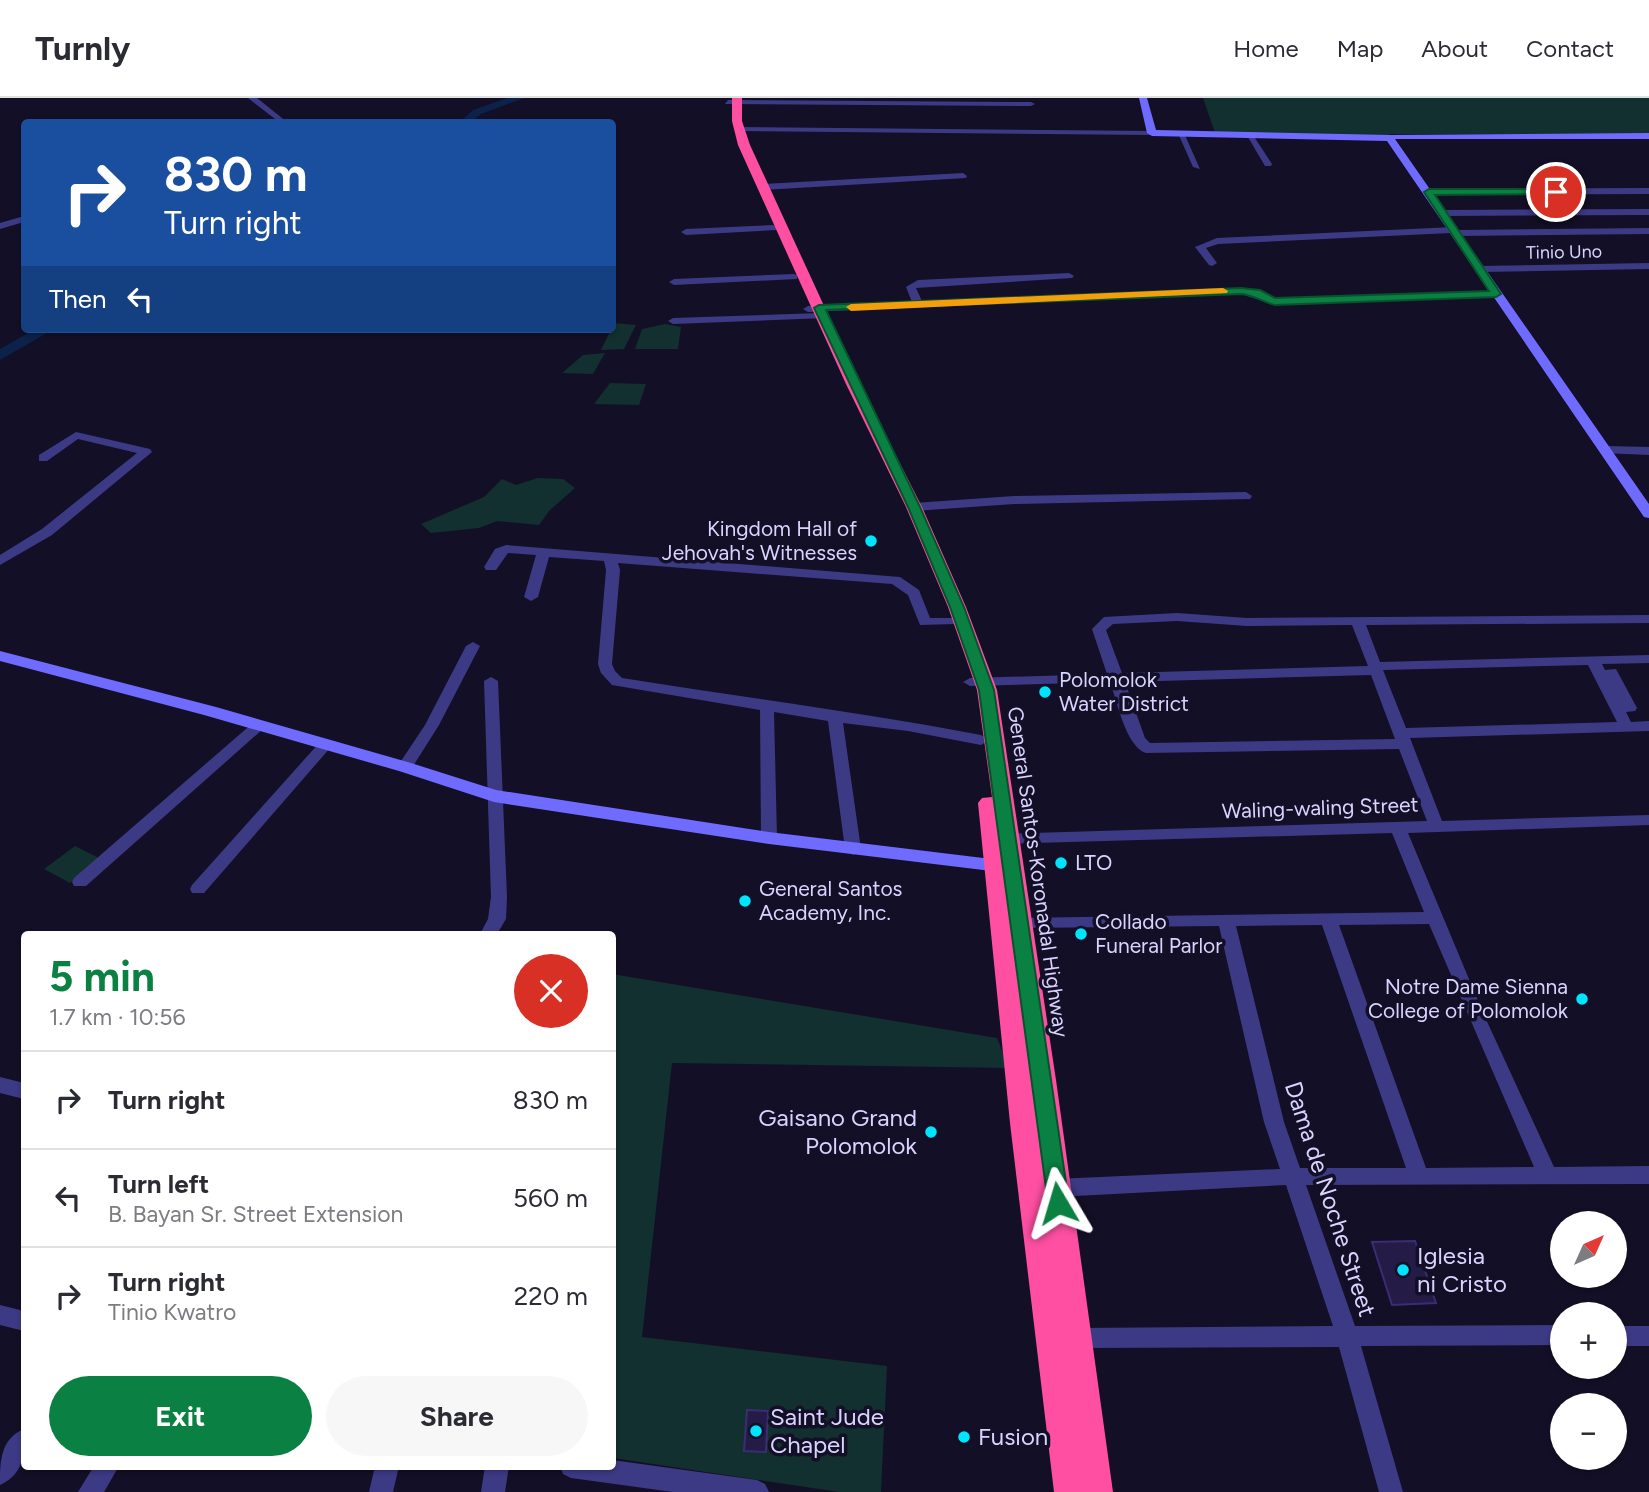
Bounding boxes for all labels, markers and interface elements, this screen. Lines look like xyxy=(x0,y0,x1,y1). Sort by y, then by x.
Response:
text: Turnly xyxy=(35,29,130,68)
text: Home xyxy=(1233,34,1299,63)
text: Map xyxy=(1337,34,1383,63)
text: About xyxy=(1421,34,1488,63)
text: Contact xyxy=(1526,34,1614,63)
text: 830 m xyxy=(164,144,307,203)
icon: right xyxy=(49,147,140,238)
pin xyxy=(1526,162,1586,222)
icon: arrive xyxy=(1537,173,1575,211)
text: Turn right xyxy=(164,204,302,242)
street label: Tinio Uno xyxy=(1526,240,1602,264)
icon: left xyxy=(121,280,159,318)
text: Then xyxy=(49,283,107,315)
place label: Kingdom Hall of Jehovah's Witnesses xyxy=(662,516,857,565)
marker: Kingdom Hall of Jehovah's Witnesses xyxy=(863,533,879,549)
place label: Polomolok Water District xyxy=(1059,667,1189,716)
marker: Polomolok Water District xyxy=(1037,684,1053,700)
street label: General Santos-Koronadal Highway xyxy=(1003,705,1074,1039)
street label: Waling-waling Street xyxy=(1221,792,1419,823)
place label: LTO xyxy=(1075,850,1112,875)
marker: LTO xyxy=(1053,855,1069,871)
place label: General Santos Academy, Inc. xyxy=(759,876,902,925)
marker: General Santos Academy, Inc. xyxy=(737,893,753,909)
place label: Collado Funeral Parlor xyxy=(1095,909,1222,958)
marker: Collado Funeral Parlor xyxy=(1073,926,1089,942)
text: 5 min xyxy=(49,951,155,1002)
button: close xyxy=(514,954,588,1028)
place label: Notre Dame Sienna College of Polomolok xyxy=(1368,974,1569,1023)
marker: Notre Dame Sienna College of Polomolok xyxy=(1574,991,1590,1007)
text: 1.7 km · 10:56 xyxy=(49,1003,186,1031)
street label: Dama de Noche Street xyxy=(1279,1078,1382,1320)
icon: right xyxy=(49,1081,87,1119)
text: Turn right xyxy=(108,1084,225,1116)
text: 830 m xyxy=(513,1084,588,1116)
place label: Gaisano Grand Polomolok xyxy=(758,1103,917,1160)
marker: Gaisano Grand Polomolok xyxy=(923,1124,939,1140)
position arrow xyxy=(1021,1166,1095,1240)
text: Turn left xyxy=(108,1168,209,1200)
icon: left xyxy=(49,1179,87,1217)
text: 560 m xyxy=(513,1182,588,1214)
text: B. Bayan Sr. Street Extension xyxy=(108,1200,403,1228)
north arrow xyxy=(1550,1211,1628,1288)
map controls xyxy=(1550,1211,1627,1470)
place label: Iglesia ni Cristo xyxy=(1417,1241,1507,1298)
marker: Iglesia ni Cristo xyxy=(1395,1262,1411,1278)
text: Turn right xyxy=(108,1266,225,1298)
icon: right xyxy=(49,1277,87,1315)
text: 220 m xyxy=(514,1280,588,1312)
text: Tinio Kwatro xyxy=(108,1298,236,1326)
button: + xyxy=(1550,1302,1627,1379)
button: Exit xyxy=(49,1376,312,1456)
button: Share xyxy=(326,1376,588,1456)
button: − xyxy=(1550,1393,1627,1470)
place label: Saint Jude Chapel xyxy=(770,1402,884,1459)
place label: Fusion xyxy=(978,1422,1048,1451)
marker: Saint Jude Chapel xyxy=(748,1423,764,1439)
marker: Fusion xyxy=(956,1429,972,1445)

